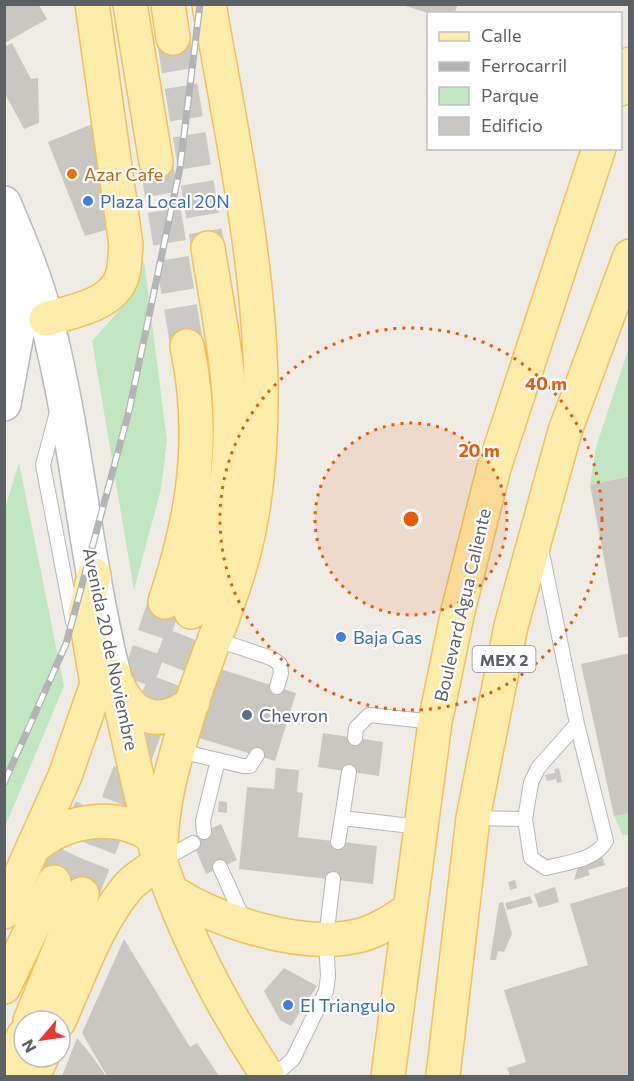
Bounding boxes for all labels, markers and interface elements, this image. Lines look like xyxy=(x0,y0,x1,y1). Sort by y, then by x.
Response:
legend xyxy=(427,12,622,150)
text: Calle xyxy=(481,24,521,46)
text: Ferrocarril xyxy=(481,54,567,76)
text: Parque xyxy=(481,84,539,106)
text: Edificio xyxy=(481,114,543,136)
place label: Azar Cafe xyxy=(84,163,163,185)
marker: Azar Cafe xyxy=(65,167,79,181)
place label: Plaza Local 20N xyxy=(100,190,230,212)
marker: Plaza Local 20N xyxy=(81,194,95,208)
text: 40 m xyxy=(525,372,567,394)
text: 20 m xyxy=(458,439,500,461)
street label: Boulevard Agua Caliente xyxy=(429,506,495,704)
centre of rings xyxy=(401,509,421,529)
street label: Avenida 20 de Noviembre xyxy=(79,546,143,752)
place label: Baja Gas xyxy=(353,626,422,648)
marker: Baja Gas xyxy=(334,630,348,644)
road number: MEX 2 xyxy=(472,646,536,672)
place label: Chevron xyxy=(259,704,328,726)
marker: Chevron xyxy=(240,708,254,722)
place label: El Triangulo xyxy=(300,994,395,1016)
marker: El Triangulo xyxy=(281,998,295,1012)
north arrow xyxy=(12,1009,72,1069)
text: N xyxy=(17,1037,40,1056)

